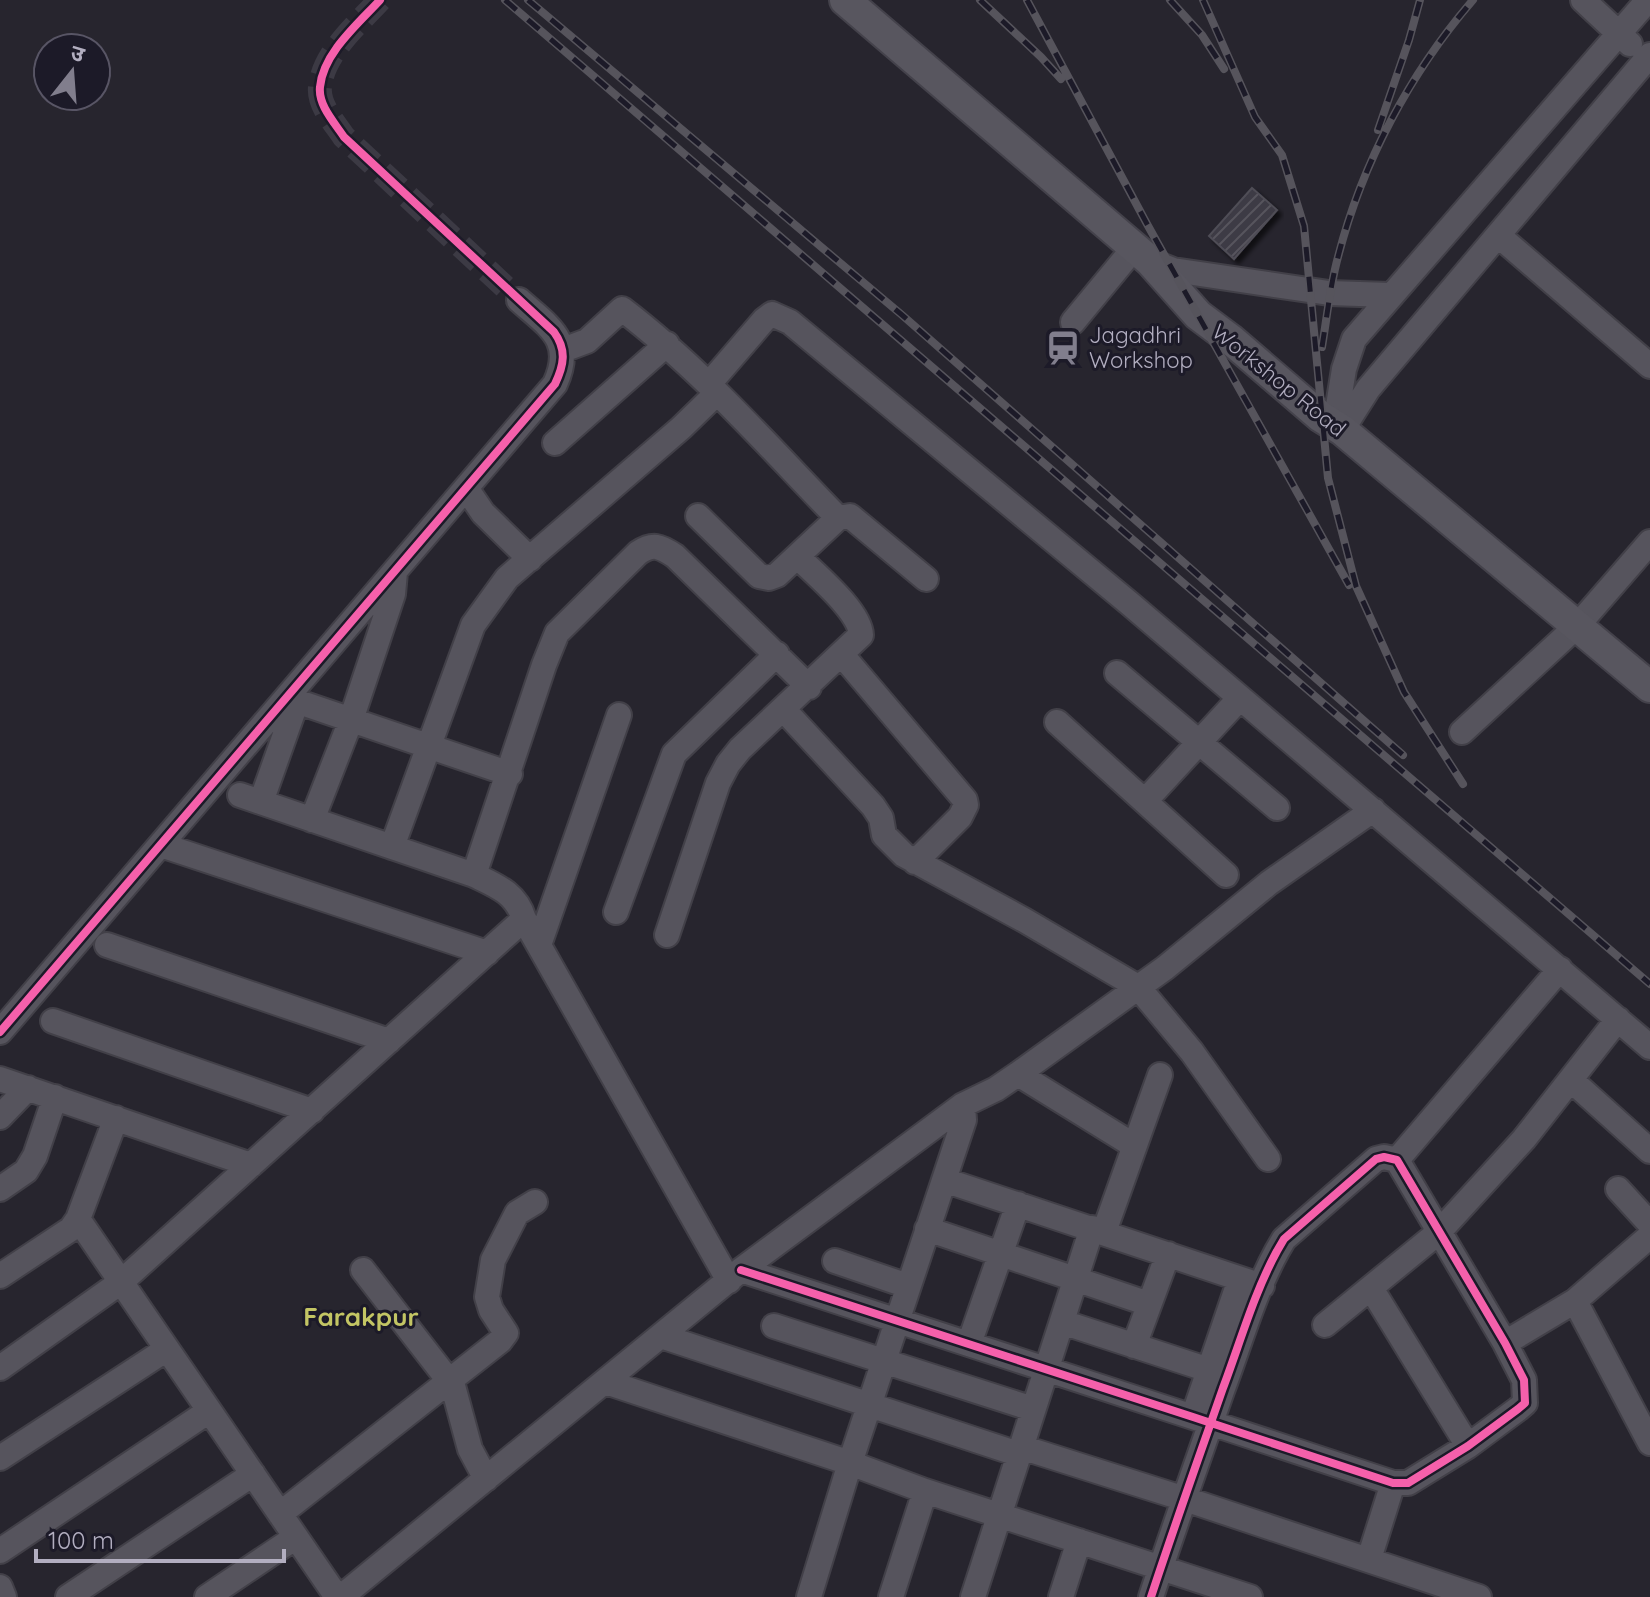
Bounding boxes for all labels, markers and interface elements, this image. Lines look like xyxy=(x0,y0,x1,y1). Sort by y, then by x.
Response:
north arrow xyxy=(32,32,112,112)
text: उ xyxy=(68,38,89,68)
street label: Workshop Road xyxy=(1206,317,1352,443)
place label: Jagadhri Workshop xyxy=(1089,321,1193,374)
station icon: Jagadhri Workshop xyxy=(1044,329,1082,367)
district label: Farakpur xyxy=(303,1300,419,1333)
scale bar xyxy=(36,1513,284,1563)
text: 100 m xyxy=(48,1525,114,1555)

